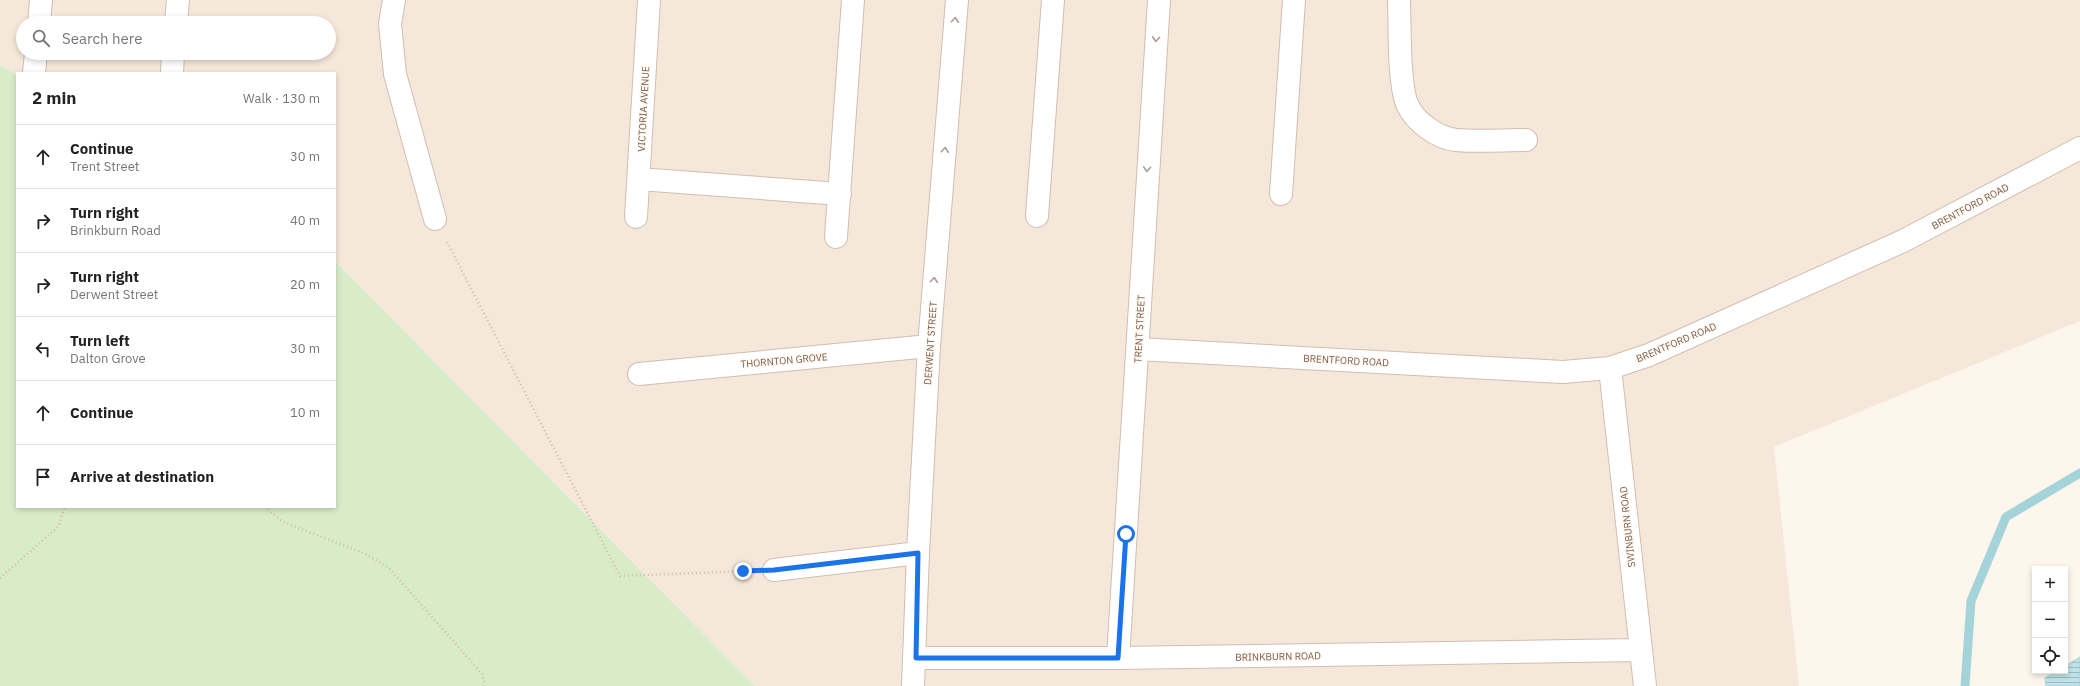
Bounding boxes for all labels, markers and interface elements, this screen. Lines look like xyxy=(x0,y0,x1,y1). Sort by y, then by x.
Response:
search box xyxy=(16,16,336,60)
one-way arrow xyxy=(950,17,959,24)
icon: search xyxy=(30,27,52,49)
text: Search here xyxy=(62,29,142,48)
one-way arrow xyxy=(1151,36,1160,42)
street label: VICTORIA AVENUE xyxy=(635,66,652,152)
text: 2 min xyxy=(32,87,76,109)
text: Walk · 130 m xyxy=(243,90,320,107)
text: Continue xyxy=(70,139,134,158)
icon: ahead xyxy=(32,146,54,168)
one-way arrow xyxy=(940,147,949,153)
text: 30 m xyxy=(290,148,320,165)
text: Trent Street xyxy=(70,158,139,175)
one-way arrow xyxy=(1143,166,1152,172)
street label: BRENTFORD ROAD xyxy=(1929,180,2011,232)
text: Turn right xyxy=(70,203,139,222)
icon: right xyxy=(32,210,54,232)
text: 40 m xyxy=(290,212,320,229)
text: Brinkburn Road xyxy=(70,222,161,239)
text: Turn right xyxy=(70,267,139,286)
icon: right xyxy=(32,274,54,296)
text: 20 m xyxy=(290,276,320,293)
one-way arrow xyxy=(930,277,939,283)
text: Derwent Street xyxy=(70,286,158,303)
street label: TRENT STREET xyxy=(1131,294,1148,363)
street label: DERWENT STREET xyxy=(921,300,940,385)
street label: BRENTFORD ROAD xyxy=(1634,320,1719,365)
text: Turn left xyxy=(70,331,130,350)
icon: left xyxy=(32,338,54,360)
text: 30 m xyxy=(290,340,320,357)
text: Dalton Grove xyxy=(70,350,146,367)
street label: THORNTON GROVE xyxy=(740,350,828,371)
street label: BRENTFORD ROAD xyxy=(1303,352,1389,369)
icon: ahead xyxy=(32,402,54,424)
text: Continue xyxy=(70,403,134,422)
text: 10 m xyxy=(290,404,320,421)
icon: arrive xyxy=(32,466,54,488)
text: Arrive at destination xyxy=(70,467,214,486)
street label: SWINBURN ROAD xyxy=(1617,486,1638,568)
route start xyxy=(1117,525,1135,543)
route end xyxy=(734,562,752,580)
map controls xyxy=(2032,566,2068,674)
button: + xyxy=(2032,566,2068,602)
button: − xyxy=(2032,602,2068,638)
button: locate xyxy=(2032,638,2068,674)
street label: BRINKBURN ROAD xyxy=(1235,649,1321,664)

